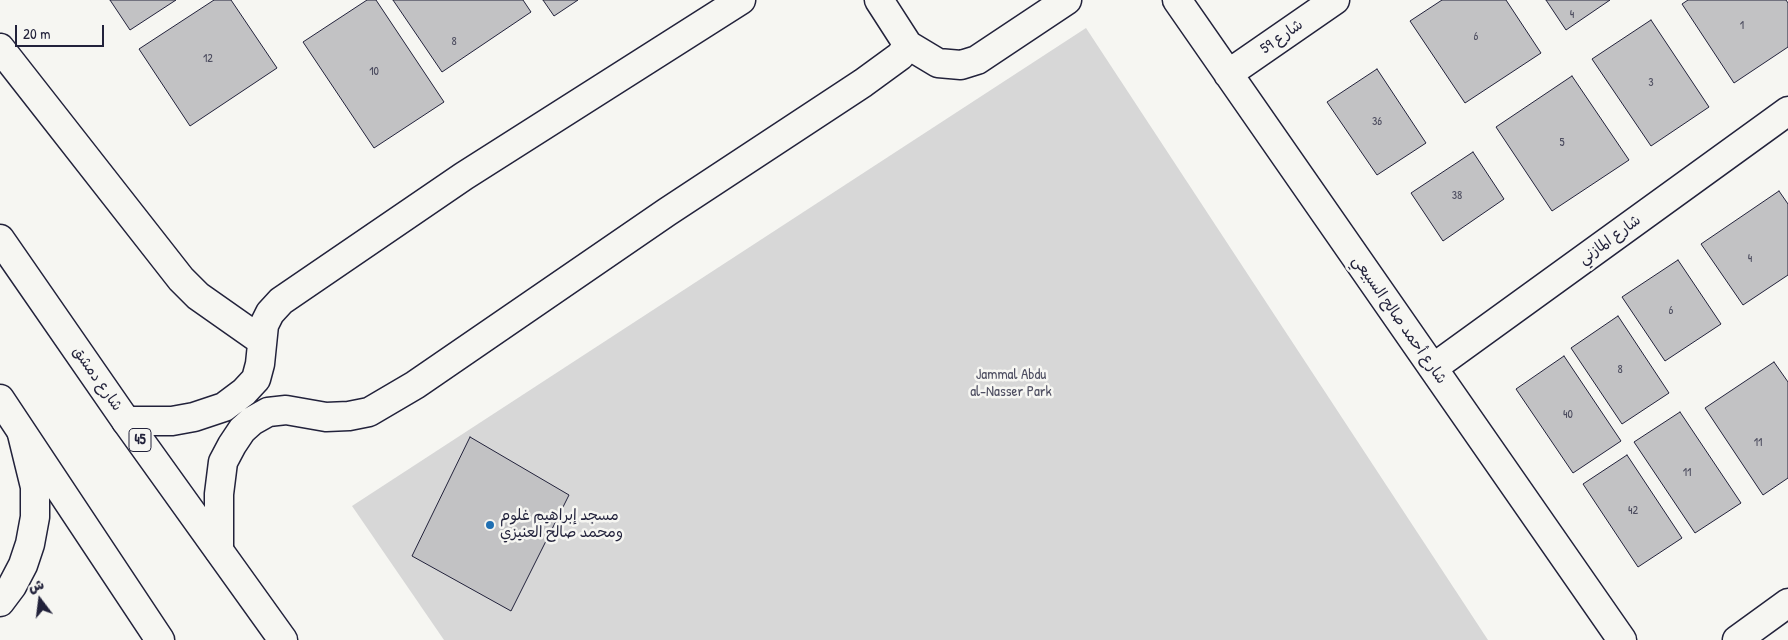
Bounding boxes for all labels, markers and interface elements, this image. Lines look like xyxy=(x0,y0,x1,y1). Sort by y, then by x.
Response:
house number: 4 xyxy=(1570,8,1574,22)
scale bar xyxy=(18,15,106,47)
street label: شارع 59 xyxy=(1257,16,1307,58)
house number: 1 xyxy=(1740,19,1744,33)
text: 20 m xyxy=(23,23,50,44)
house number: 6 xyxy=(1474,30,1478,44)
house number: 8 xyxy=(451,35,457,49)
house number: 12 xyxy=(203,52,213,66)
house number: 10 xyxy=(369,65,379,79)
house number: 3 xyxy=(1648,76,1654,90)
house number: 36 xyxy=(1372,115,1382,129)
house number: 5 xyxy=(1559,136,1565,150)
house number: 38 xyxy=(1452,189,1462,203)
street label: شارع المازني xyxy=(1575,211,1645,269)
street label: شارع أحمد صالح السبيعي xyxy=(1348,252,1450,388)
house number: 4 xyxy=(1748,252,1752,266)
house number: 6 xyxy=(1669,304,1673,318)
street label: شارع دمشق xyxy=(68,343,126,415)
house number: 8 xyxy=(1617,363,1623,377)
park label: Jammal Abdu al-Nasser Park xyxy=(970,366,1052,401)
house number: 40 xyxy=(1563,408,1573,422)
road number: 45 xyxy=(129,428,151,452)
house number: 11 xyxy=(1754,436,1762,450)
house number: 11 xyxy=(1683,466,1691,480)
house number: 42 xyxy=(1628,504,1638,518)
place label: مسجد إبراهيم غلوم ومحمد صالح العنيزي xyxy=(500,507,623,542)
marker: مسجد إبراهيم غلوم ومحمد صالح العنيزي xyxy=(484,519,496,531)
text: ش xyxy=(26,574,46,596)
north arrow xyxy=(15,575,65,625)

